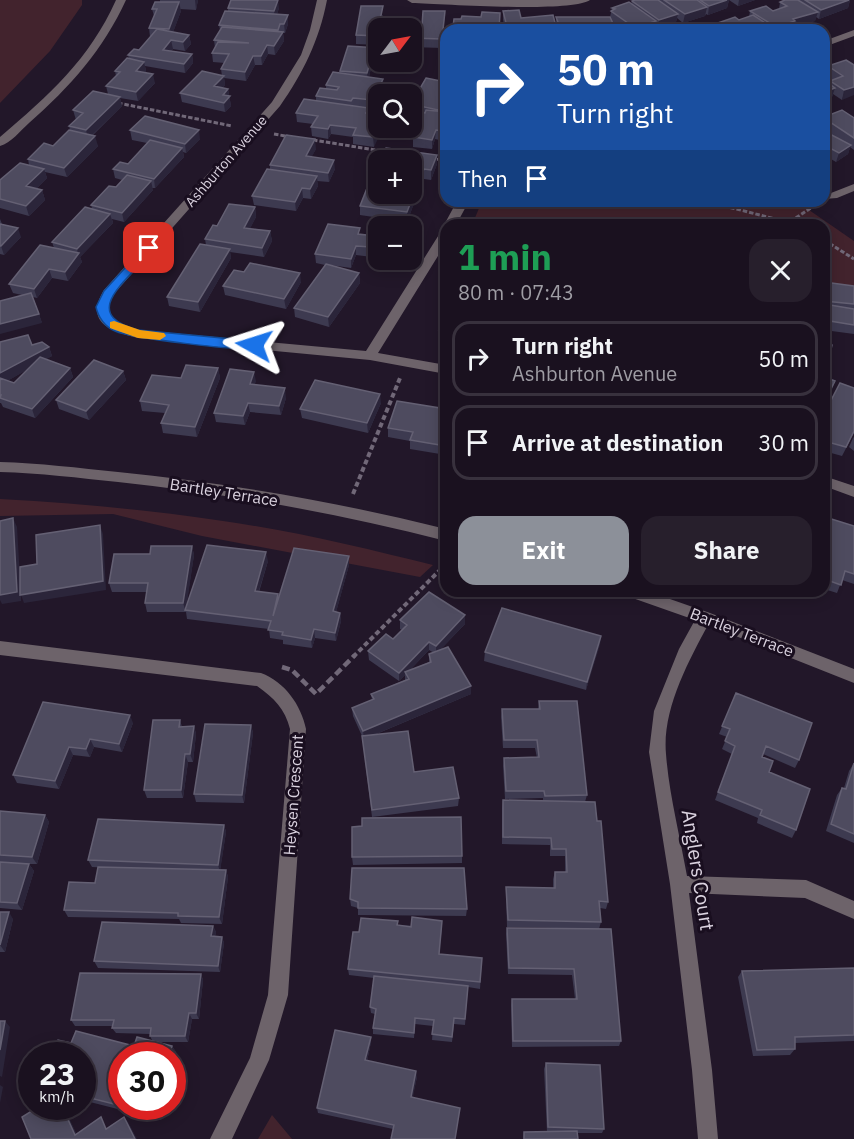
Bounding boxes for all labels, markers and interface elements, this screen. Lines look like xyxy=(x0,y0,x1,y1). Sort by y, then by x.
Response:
north arrow xyxy=(368,18,422,72)
map controls xyxy=(368,18,422,270)
text: 50 m xyxy=(557,42,655,97)
icon: right xyxy=(458,48,536,126)
button: search xyxy=(368,84,422,138)
text: Turn right xyxy=(557,95,674,130)
street label: Ashburton Avenue xyxy=(181,111,271,211)
button: + xyxy=(368,150,422,204)
icon: arrive xyxy=(520,162,553,195)
text: Then xyxy=(458,164,508,193)
button: − xyxy=(368,216,422,270)
pin xyxy=(123,222,174,273)
icon: arrive xyxy=(132,231,165,264)
text: 1 min xyxy=(458,233,552,280)
button: close xyxy=(749,239,812,302)
text: 80 m · 07:43 xyxy=(458,279,574,306)
position arrow xyxy=(222,313,286,377)
text: Turn right xyxy=(512,331,613,360)
icon: right xyxy=(461,342,494,375)
text: 50 m xyxy=(758,344,809,373)
text: Ashburton Avenue xyxy=(512,360,677,387)
icon: arrive xyxy=(461,426,494,459)
text: Arrive at destination xyxy=(512,428,723,457)
text: 30 m xyxy=(758,428,809,457)
street label: Bartley Terrace xyxy=(168,474,280,510)
button: Exit xyxy=(458,516,629,585)
button: Share xyxy=(641,516,812,585)
street label: Bartley Terrace xyxy=(687,603,797,661)
street label: Heysen Crescent xyxy=(279,734,307,856)
street label: Anglers Court xyxy=(676,807,721,932)
speed limit sign: 30 xyxy=(108,1042,186,1120)
text: 23 xyxy=(39,1054,75,1093)
text: km/h xyxy=(39,1087,75,1106)

